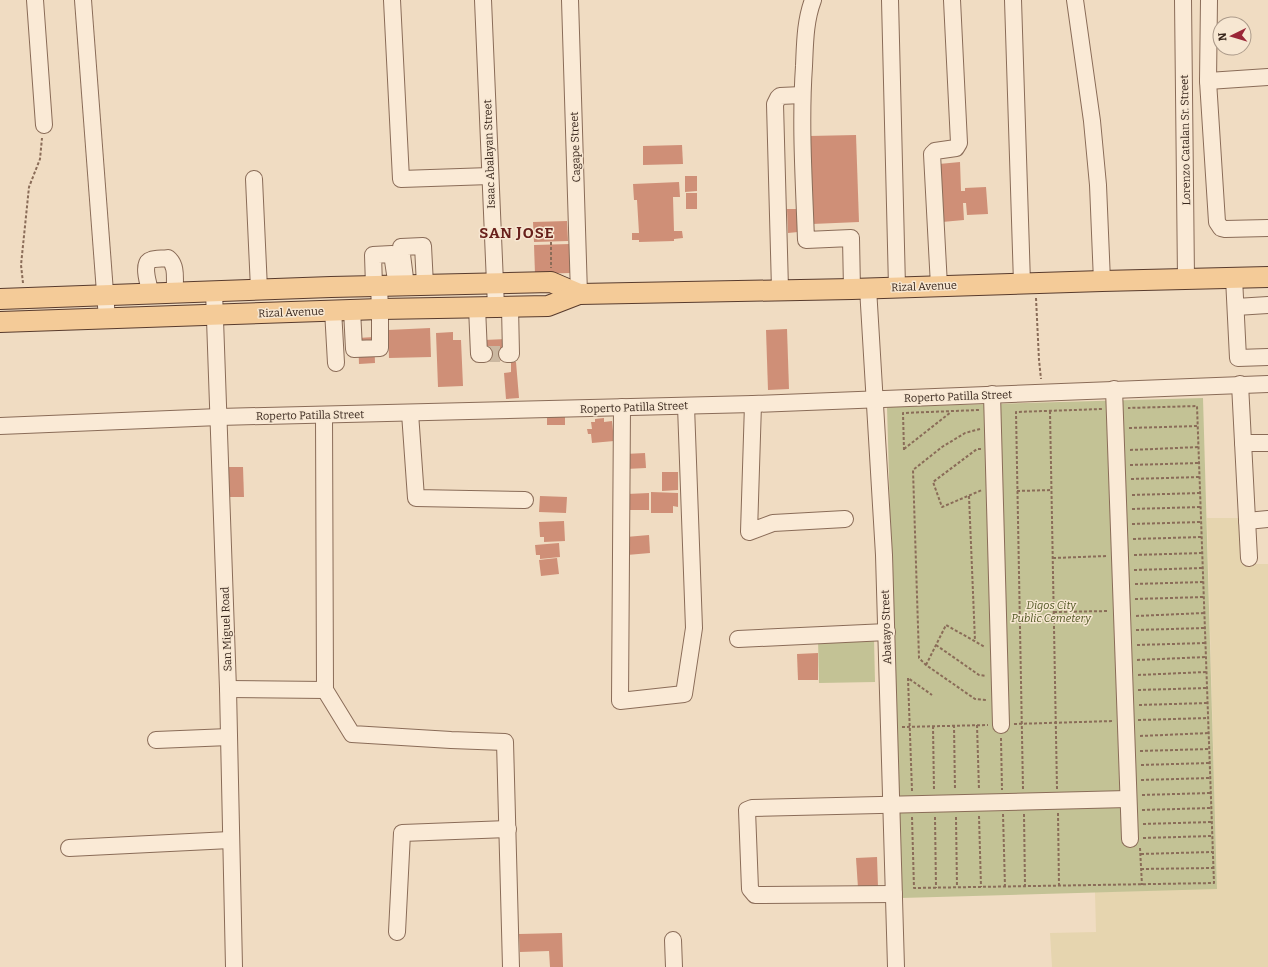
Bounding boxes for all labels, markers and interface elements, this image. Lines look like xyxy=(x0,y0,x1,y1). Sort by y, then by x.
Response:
north arrow xyxy=(1212,16,1252,56)
text: N xyxy=(1216,32,1229,42)
street label: Lorenzo Catalan Sr. Street xyxy=(1178,75,1193,205)
street label: Isaac Abalayan Street xyxy=(481,99,498,209)
street label: Cagape Street xyxy=(568,111,583,183)
district label: SAN JOSE xyxy=(479,224,555,242)
street label: Rizal Avenue xyxy=(891,279,957,294)
street label: Rizal Avenue xyxy=(258,305,324,320)
street label: Roperto Patilla Street xyxy=(904,388,1012,405)
street label: Roperto Patilla Street xyxy=(580,399,688,416)
street label: Roperto Patilla Street xyxy=(256,408,364,423)
street label: San Miguel Road xyxy=(219,586,234,672)
street label: Abatayo Street xyxy=(879,589,894,665)
park label: Digos City Public Cemetery xyxy=(1011,599,1092,625)

